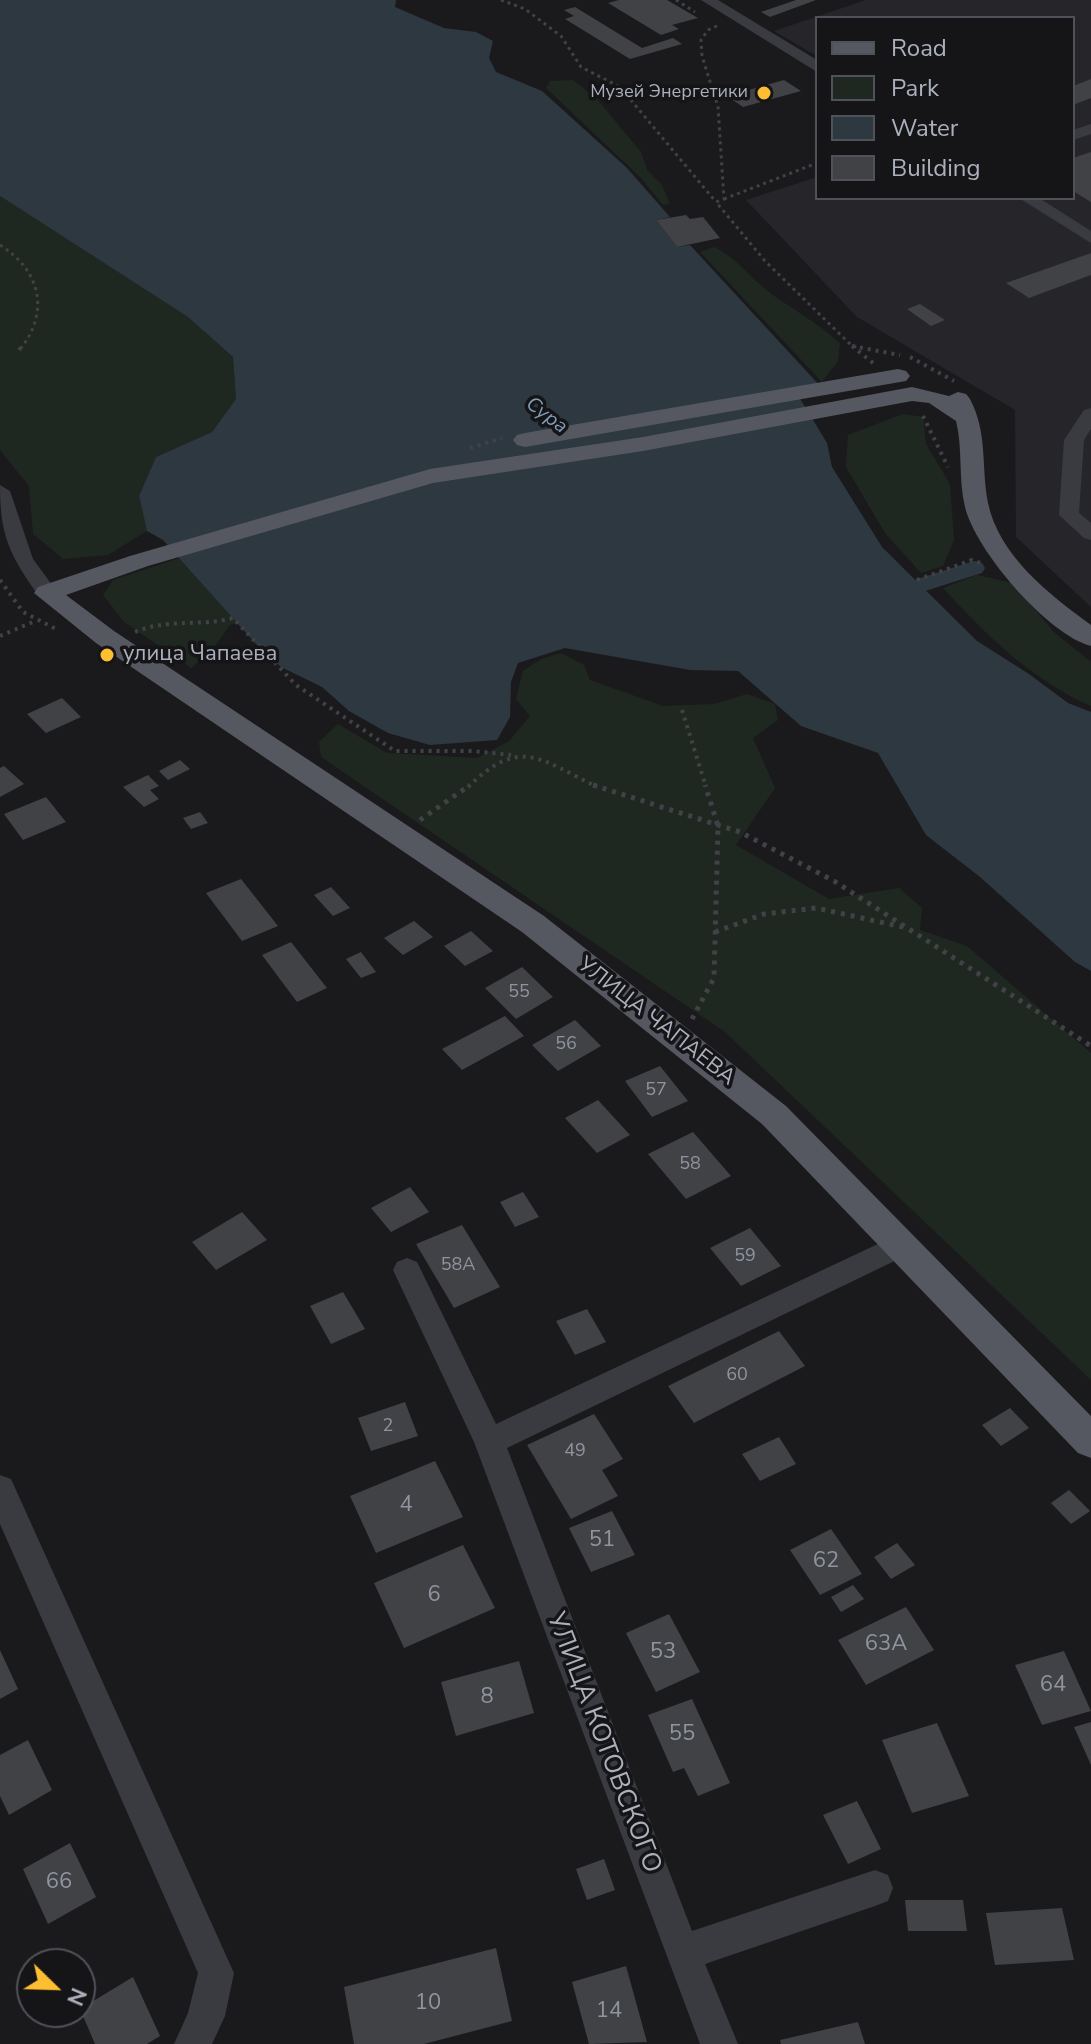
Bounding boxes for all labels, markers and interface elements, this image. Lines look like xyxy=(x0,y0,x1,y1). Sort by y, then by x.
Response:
legend xyxy=(815,16,1075,200)
text: Road xyxy=(891,32,947,64)
text: Park xyxy=(891,72,939,104)
place label: Музей Энергетики xyxy=(590,82,748,104)
marker: Музей Энергетики xyxy=(755,84,773,102)
text: Water xyxy=(891,112,958,144)
text: Building xyxy=(891,152,981,184)
water label: Сура xyxy=(520,392,572,440)
place label: улица Чапаева xyxy=(123,642,277,668)
marker: улица Чапаева xyxy=(98,646,116,664)
street label: УЛИЦА ЧАПАЕВА xyxy=(572,952,740,1092)
house number: 55 xyxy=(508,982,530,1004)
house number: 56 xyxy=(555,1034,577,1056)
house number: 57 xyxy=(645,1080,667,1102)
house number: 58 xyxy=(679,1154,701,1176)
house number: 59 xyxy=(734,1246,756,1268)
house number: 58А xyxy=(441,1255,475,1277)
house number: 60 xyxy=(726,1365,748,1387)
house number: 2 xyxy=(383,1416,393,1438)
house number: 49 xyxy=(564,1441,586,1463)
house number: 4 xyxy=(399,1493,413,1519)
house number: 51 xyxy=(589,1528,615,1554)
house number: 62 xyxy=(813,1549,839,1575)
house number: 6 xyxy=(427,1583,441,1609)
street label: УЛИЦА КОТОВСКОГО xyxy=(539,1608,667,1878)
house number: 63А xyxy=(865,1632,907,1658)
house number: 53 xyxy=(650,1640,676,1666)
house number: 64 xyxy=(1040,1673,1066,1699)
house number: 8 xyxy=(480,1685,494,1711)
house number: 55 xyxy=(669,1722,695,1748)
house number: 66 xyxy=(46,1870,72,1896)
north arrow xyxy=(16,1948,96,2028)
text: N xyxy=(59,1983,93,2010)
house number: 10 xyxy=(415,1991,441,2017)
house number: 14 xyxy=(596,1999,622,2025)

